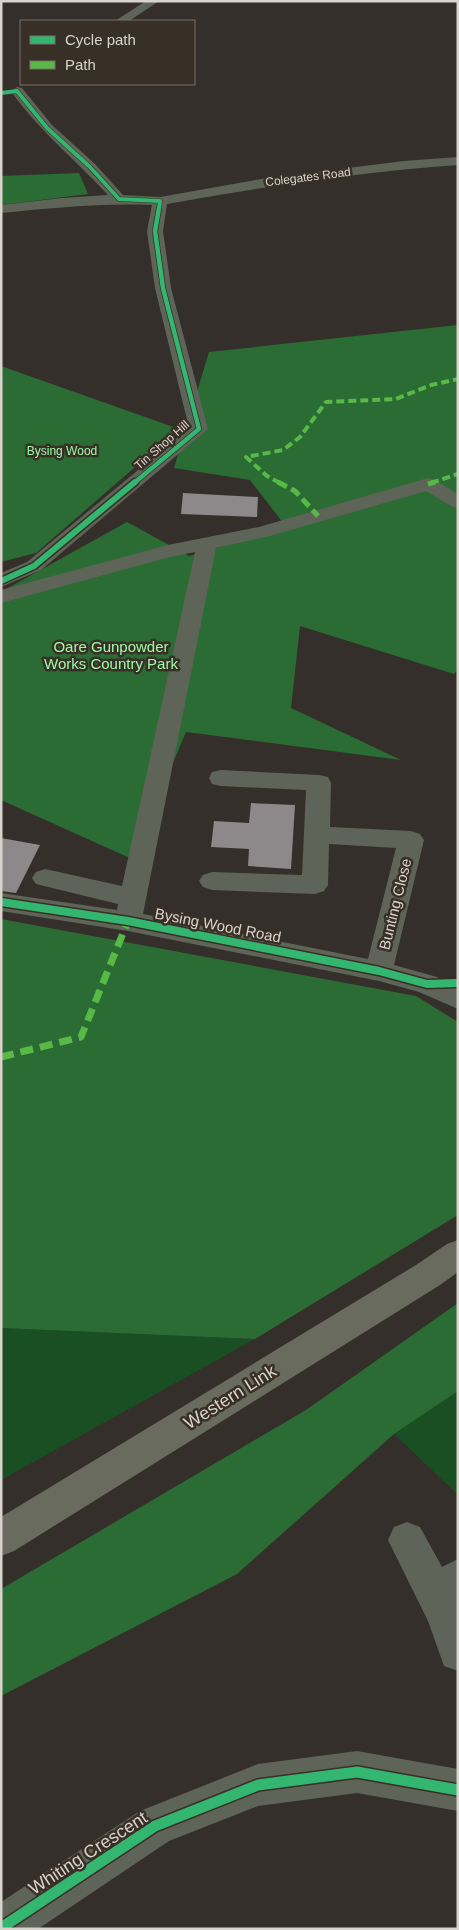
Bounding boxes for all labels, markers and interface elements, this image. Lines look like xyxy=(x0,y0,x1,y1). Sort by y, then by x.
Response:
legend xyxy=(20,20,195,85)
text: Cycle path xyxy=(65,31,136,48)
text: Path xyxy=(65,56,96,73)
street label: Colegates Road xyxy=(264,165,352,189)
street label: Tin Shop Hill xyxy=(132,418,192,472)
park label: Bysing Wood xyxy=(27,444,97,458)
park label: Oare Gunpowder Works Country Park xyxy=(44,638,178,672)
street label: Bunting Close xyxy=(375,857,415,951)
street label: Bysing Wood Road xyxy=(153,904,283,946)
street label: Western Link xyxy=(180,1360,281,1433)
street label: Whiting Crescent xyxy=(25,1807,151,1899)

